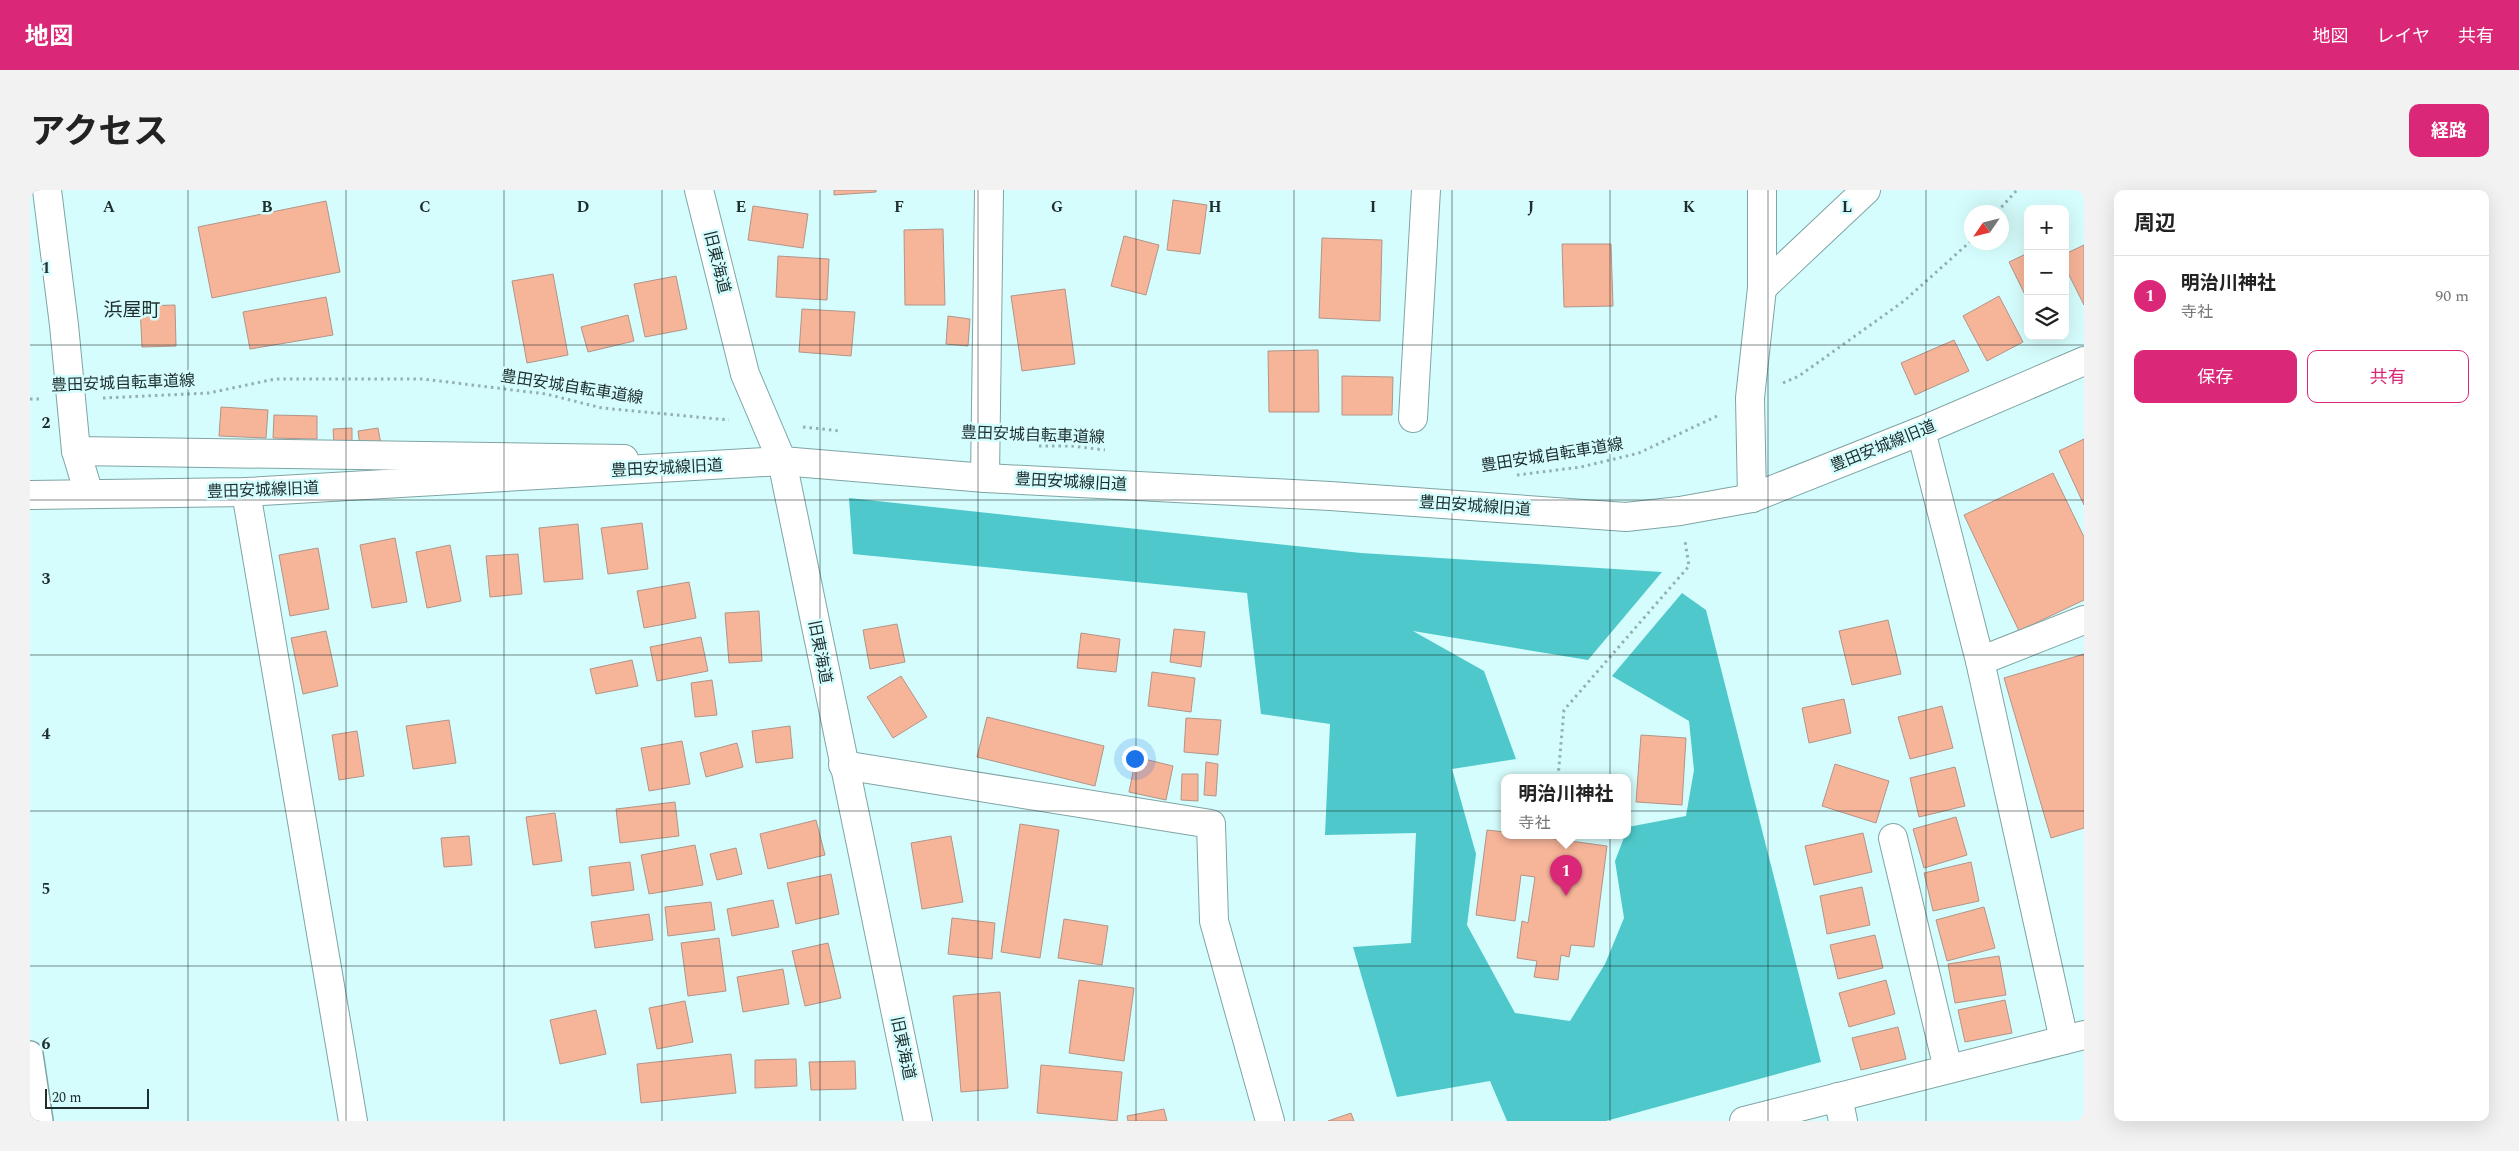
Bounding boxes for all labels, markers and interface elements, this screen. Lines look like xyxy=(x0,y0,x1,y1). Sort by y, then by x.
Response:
text: 地図 xyxy=(25,19,73,55)
text: 地図 xyxy=(2313,23,2349,50)
text: レイヤ xyxy=(2377,23,2430,50)
text: 共有 xyxy=(2458,23,2494,50)
button: 経路 xyxy=(2409,104,2489,157)
text: アクセス xyxy=(30,106,168,159)
text: A xyxy=(103,195,116,219)
text: B xyxy=(261,195,273,219)
text: C xyxy=(419,195,431,219)
text: D xyxy=(577,195,590,219)
text: E xyxy=(736,195,746,219)
text: F xyxy=(894,195,904,219)
text: G xyxy=(1051,195,1063,219)
text: H xyxy=(1208,195,1222,219)
text: I xyxy=(1370,195,1376,219)
text: J xyxy=(1528,195,1535,219)
text: K xyxy=(1683,195,1696,219)
text: L xyxy=(1842,195,1852,219)
north arrow xyxy=(1964,205,2009,250)
map controls xyxy=(2024,205,2069,340)
button: + xyxy=(2024,205,2069,250)
text: 周辺 xyxy=(2134,208,2176,240)
street label: 旧東海道 xyxy=(698,228,736,296)
button: − xyxy=(2024,250,2069,295)
text: 1 xyxy=(42,256,50,280)
text: 明治川神社 xyxy=(2181,269,2276,298)
text: 1 xyxy=(2146,284,2154,308)
text: 90 m xyxy=(2435,284,2469,308)
button: layers xyxy=(2024,295,2069,340)
district label: 浜屋町 xyxy=(103,296,161,325)
text: 寺社 xyxy=(2181,300,2213,324)
button: 保存 xyxy=(2134,350,2297,403)
button: 共有 xyxy=(2307,350,2469,403)
street label: 豊田安城自転車道線 xyxy=(499,364,645,410)
street label: 豊田安城自転車道線 xyxy=(51,368,195,398)
text: 2 xyxy=(42,411,51,435)
street label: 豊田安城線旧道 xyxy=(1827,414,1939,478)
street label: 豊田安城自転車道線 xyxy=(961,420,1105,450)
street label: 豊田安城自転車道線 xyxy=(1479,432,1625,478)
street label: 豊田安城線旧道 xyxy=(610,453,724,483)
street label: 豊田安城線旧道 xyxy=(1014,467,1128,497)
street label: 豊田安城線旧道 xyxy=(207,476,319,504)
street label: 豊田安城線旧道 xyxy=(1418,490,1532,522)
text: 3 xyxy=(42,567,51,591)
street label: 旧東海道 xyxy=(802,618,838,686)
text: 4 xyxy=(42,722,51,746)
your location xyxy=(1122,746,1148,772)
popup xyxy=(1501,774,1631,839)
text: 明治川神社 xyxy=(1518,780,1614,809)
text: 寺社 xyxy=(1518,811,1551,835)
pin: 1 xyxy=(1550,855,1582,896)
text: 5 xyxy=(42,877,50,901)
street label: 旧東海道 xyxy=(885,1014,921,1082)
text: 6 xyxy=(42,1032,51,1056)
scale bar xyxy=(45,1086,149,1109)
text: 20 m xyxy=(52,1087,82,1108)

